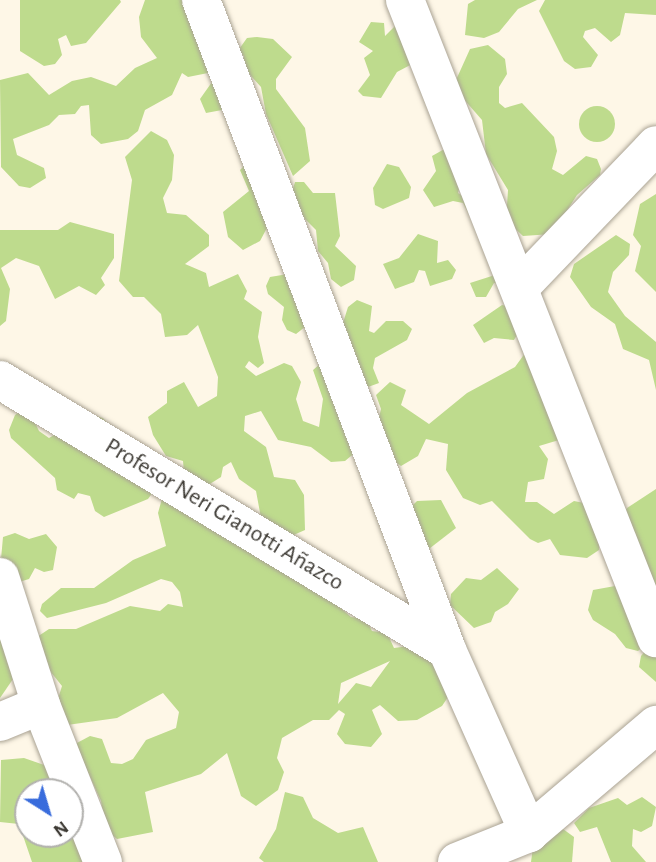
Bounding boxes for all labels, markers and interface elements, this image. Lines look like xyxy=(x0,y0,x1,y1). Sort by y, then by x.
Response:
street label: Profesor Neri Gianotti Añazco xyxy=(99,432,349,598)
north arrow xyxy=(14,778,84,848)
text: N xyxy=(50,817,72,840)

